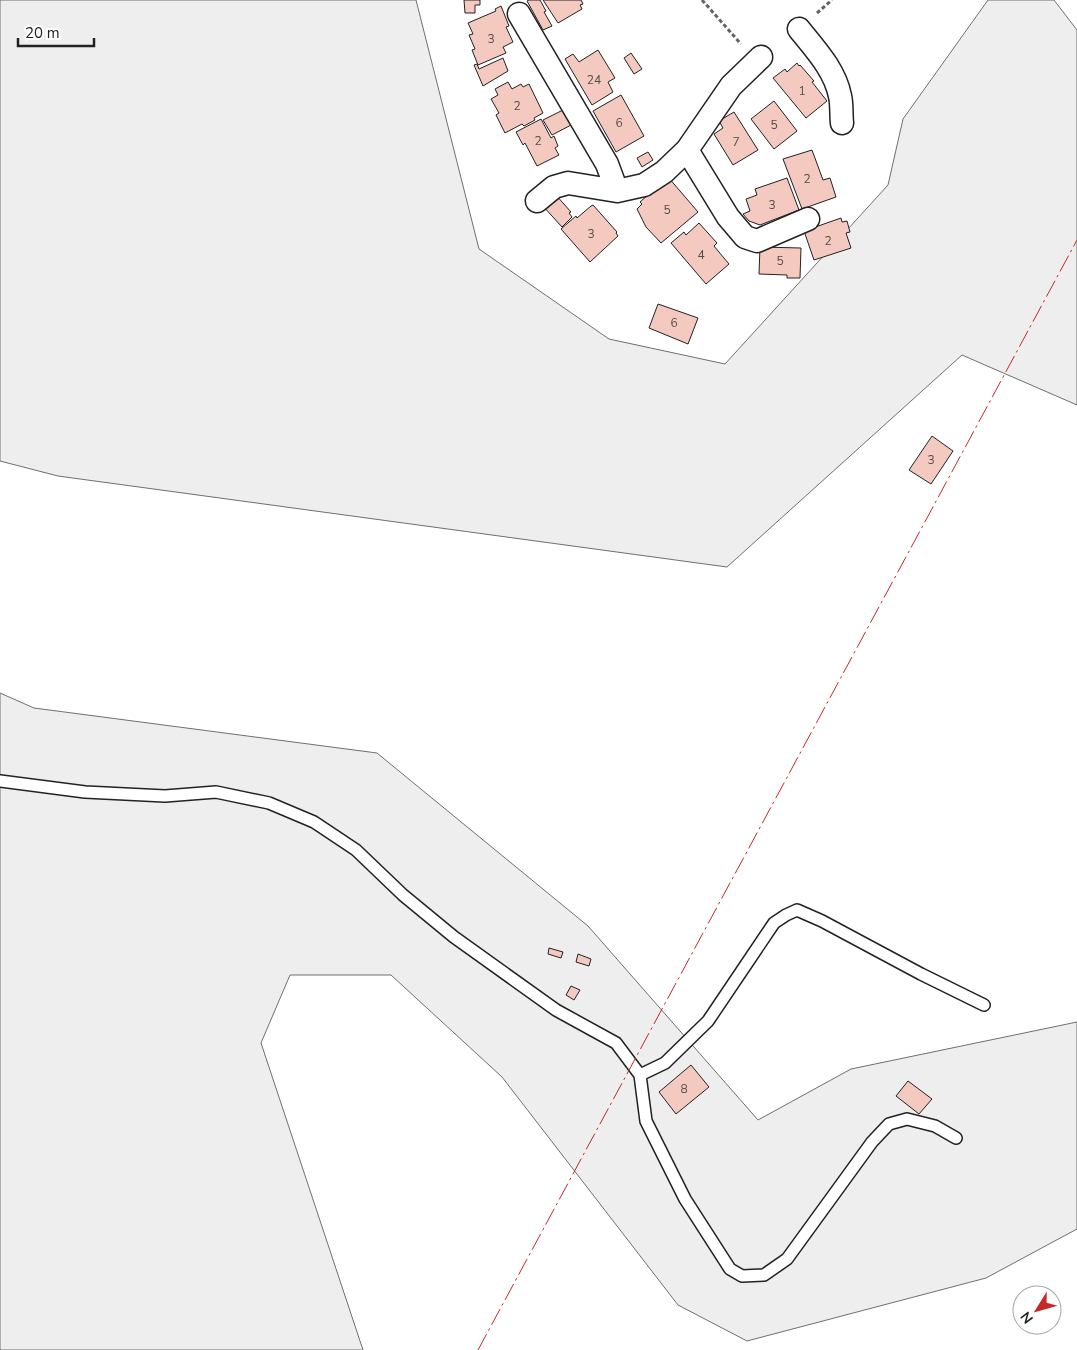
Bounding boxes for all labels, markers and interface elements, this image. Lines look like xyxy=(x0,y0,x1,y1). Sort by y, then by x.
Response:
scale bar xyxy=(18,15,94,47)
text: 20 m xyxy=(25,23,60,43)
house number: 3 xyxy=(487,31,495,47)
house number: 24 xyxy=(587,72,601,88)
house number: 1 xyxy=(798,83,806,99)
house number: 2 xyxy=(513,98,521,114)
house number: 6 xyxy=(615,115,623,131)
house number: 5 xyxy=(770,117,778,133)
house number: 2 xyxy=(534,133,542,149)
house number: 7 xyxy=(732,134,740,150)
house number: 2 xyxy=(803,171,811,187)
house number: 3 xyxy=(768,197,776,213)
house number: 5 xyxy=(663,202,671,218)
house number: 3 xyxy=(587,226,595,242)
house number: 2 xyxy=(824,233,832,249)
house number: 4 xyxy=(697,247,705,263)
house number: 5 xyxy=(776,253,784,269)
house number: 6 xyxy=(670,315,678,331)
house number: 3 xyxy=(927,452,935,468)
house number: 8 xyxy=(680,1081,688,1097)
north arrow xyxy=(1012,1285,1062,1335)
text: N xyxy=(1016,1308,1038,1327)

